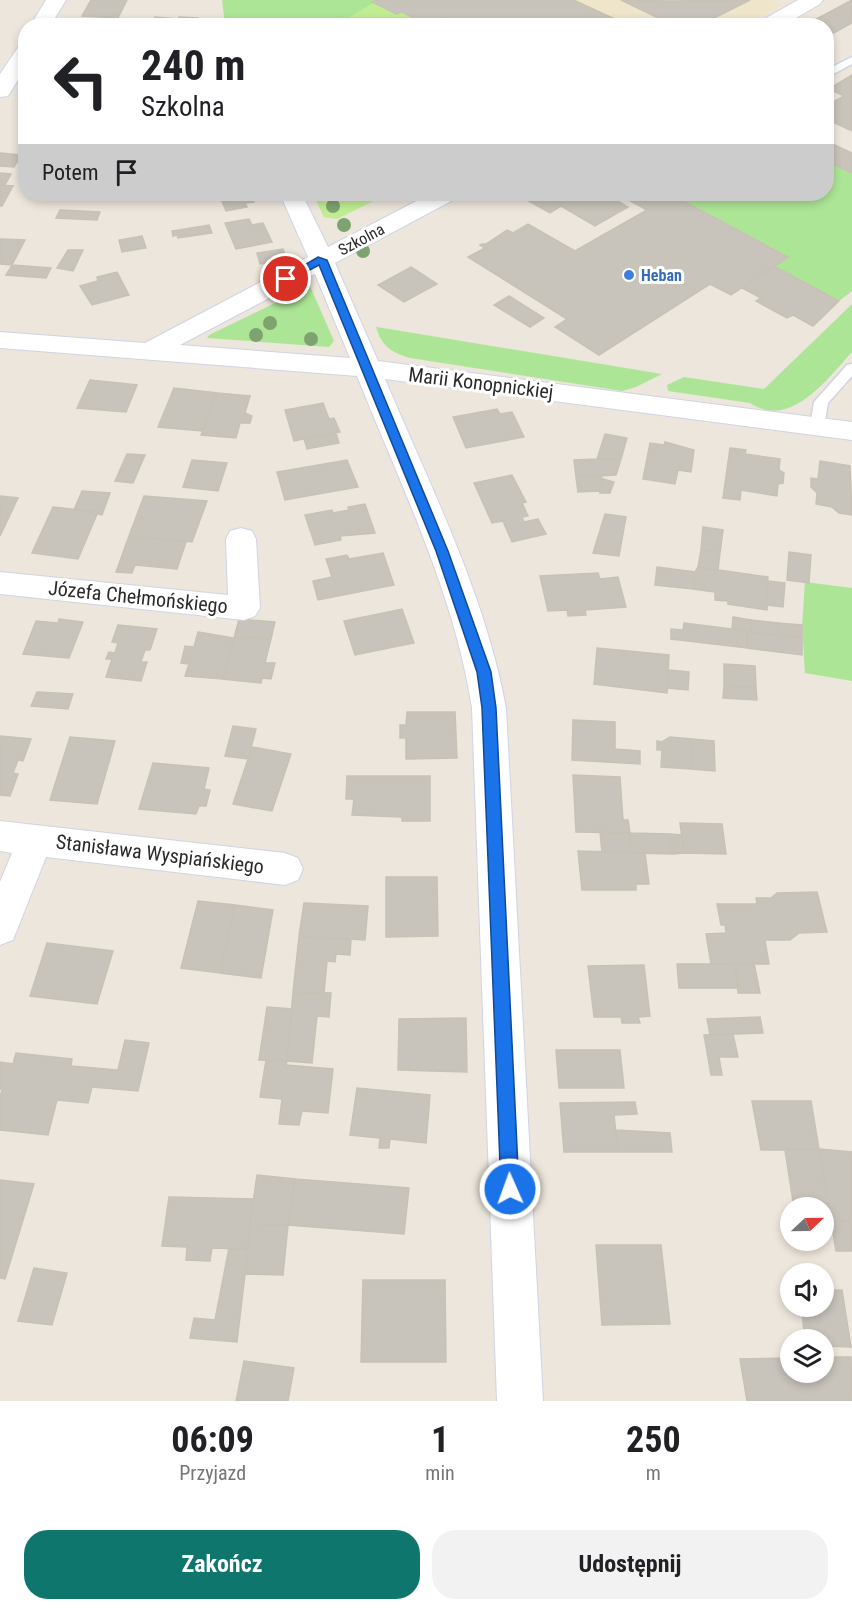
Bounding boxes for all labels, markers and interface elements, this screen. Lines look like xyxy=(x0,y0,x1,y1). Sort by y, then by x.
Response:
text: 240 m xyxy=(141,41,246,90)
icon: left xyxy=(42,42,120,120)
text: Szkolna xyxy=(141,91,225,123)
icon: arrive xyxy=(110,156,143,189)
text: Potem xyxy=(42,160,98,185)
street label: Szkolna xyxy=(335,219,388,259)
pin xyxy=(260,253,311,304)
icon: arrive xyxy=(269,262,302,295)
place label: Heban xyxy=(641,266,682,285)
marker: Heban xyxy=(622,268,636,282)
street label: Marii Konopnickiej xyxy=(407,362,555,404)
street label: Józefa Chełmońskiego xyxy=(47,576,229,618)
street label: Stanisława Wyspiańskiego xyxy=(55,829,265,879)
position arrow xyxy=(478,1157,542,1221)
north arrow xyxy=(780,1197,834,1251)
map controls xyxy=(780,1197,834,1383)
button: sound xyxy=(780,1263,834,1317)
button: layers xyxy=(780,1329,834,1383)
text: 06:09 xyxy=(171,1419,254,1461)
text: 1 xyxy=(431,1419,449,1461)
text: 250 xyxy=(626,1419,681,1461)
text: Przyjazd xyxy=(179,1461,246,1485)
text: min xyxy=(425,1461,455,1485)
text: m xyxy=(646,1461,661,1485)
button: Zakończ xyxy=(24,1530,420,1599)
button: Udostępnij xyxy=(432,1530,828,1599)

